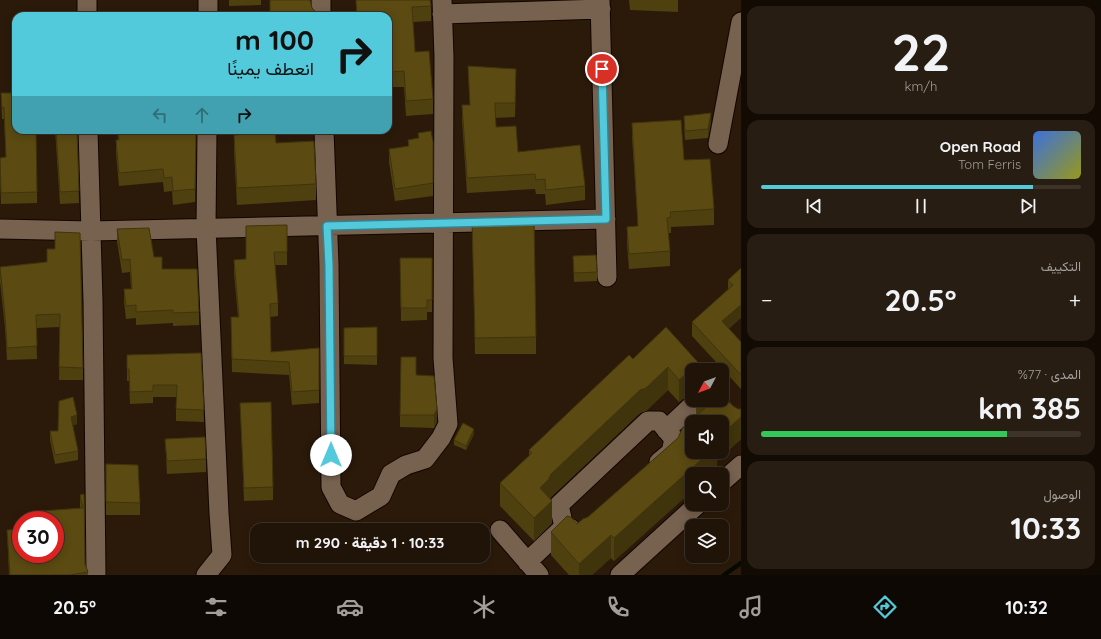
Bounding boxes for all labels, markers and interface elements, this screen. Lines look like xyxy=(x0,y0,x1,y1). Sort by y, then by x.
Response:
text: 22 xyxy=(891,19,951,84)
text: 100 m xyxy=(235,22,314,57)
icon: right xyxy=(328,28,380,80)
pin xyxy=(585,52,619,86)
text: انعطف يمينًا xyxy=(227,57,314,80)
icon: arrive xyxy=(591,58,613,80)
text: km/h xyxy=(905,78,938,94)
icon: left xyxy=(149,104,171,126)
icon: ahead xyxy=(191,104,213,126)
icon: right xyxy=(233,104,255,126)
text: Open Road xyxy=(940,137,1021,156)
text: Tom Ferris xyxy=(958,156,1021,172)
icon: previous xyxy=(803,195,825,217)
icon: pause xyxy=(910,195,932,217)
icon: next xyxy=(1017,195,1039,217)
text: التكييف xyxy=(1041,258,1081,274)
text: 20.5° xyxy=(885,281,957,319)
text: − xyxy=(761,286,772,314)
text: + xyxy=(1069,286,1081,314)
north arrow xyxy=(685,363,729,407)
map controls xyxy=(685,363,729,563)
text: المدى · 77% xyxy=(1018,366,1081,382)
text: 385 km xyxy=(978,389,1081,427)
button: sound xyxy=(685,415,729,459)
position arrow xyxy=(310,434,352,476)
button: search xyxy=(685,467,729,511)
text: الوصول xyxy=(1043,486,1081,502)
text: 10:33 xyxy=(1011,509,1081,547)
speed limit sign: 30 xyxy=(12,511,64,563)
button: layers xyxy=(685,519,729,563)
text: 10:33 · 1 دقيقة · 290 m xyxy=(296,533,444,552)
icon: filters xyxy=(202,593,230,621)
icon: car xyxy=(336,593,364,621)
icon: climate xyxy=(470,593,498,621)
icon: phone xyxy=(604,593,632,621)
icon: music xyxy=(737,593,765,621)
icon: directions xyxy=(871,593,899,621)
text: 20.5° xyxy=(53,596,96,619)
text: 10:32 xyxy=(1005,596,1048,619)

